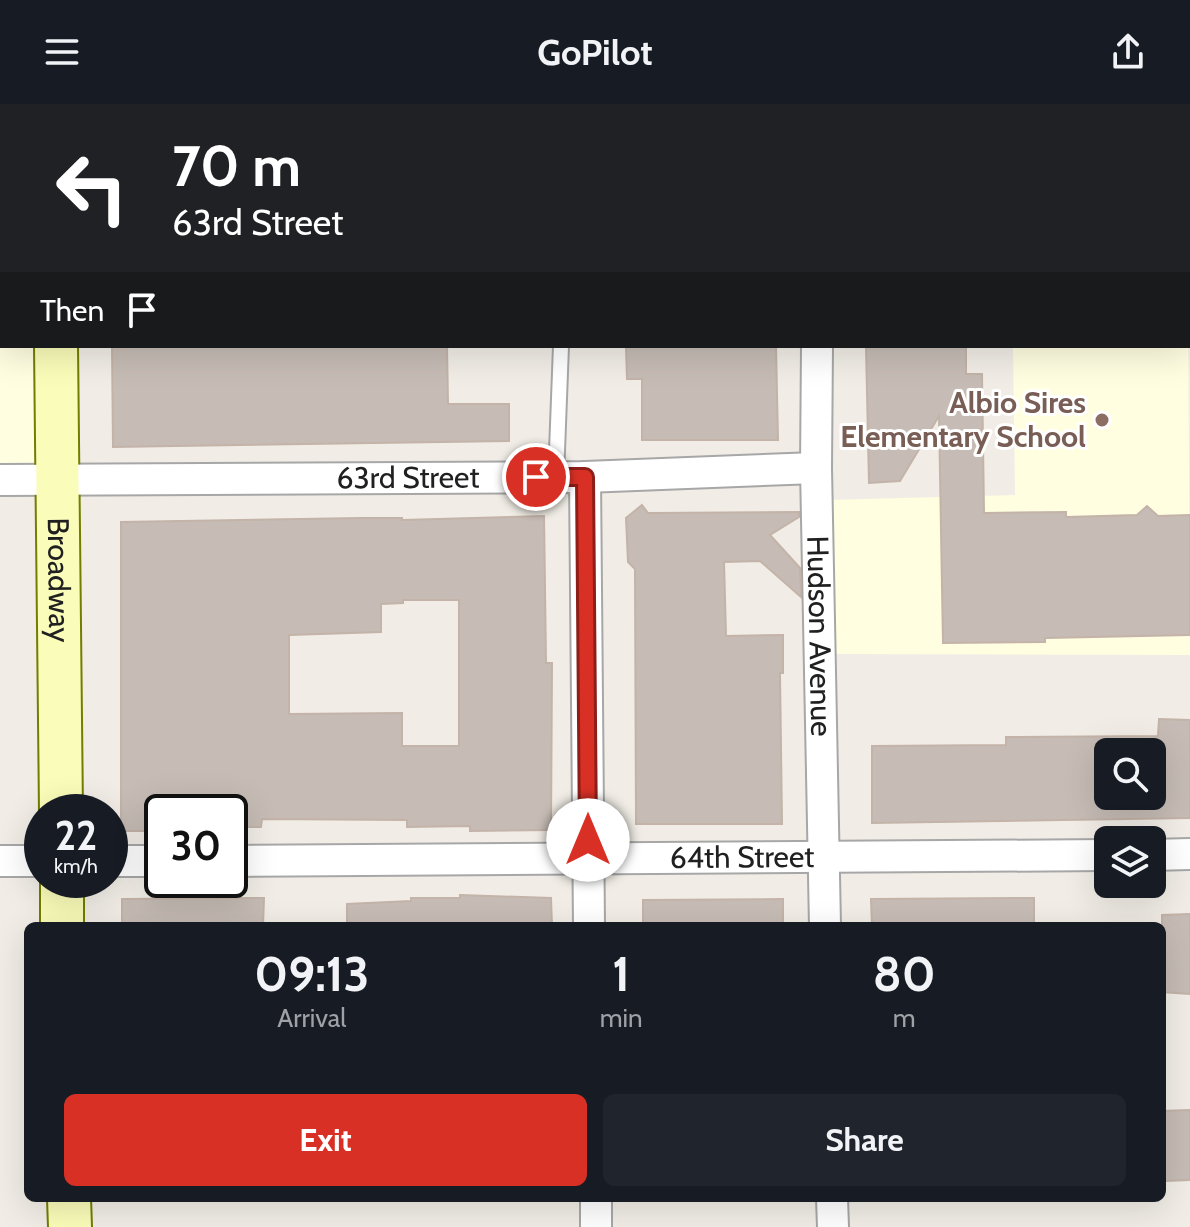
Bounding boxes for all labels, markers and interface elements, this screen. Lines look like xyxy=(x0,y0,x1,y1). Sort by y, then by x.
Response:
icon: menu xyxy=(40,30,84,74)
text: GoPilot xyxy=(537,30,653,74)
icon: share xyxy=(1106,30,1150,74)
text: 70 m xyxy=(172,132,301,200)
icon: left xyxy=(40,136,144,240)
text: 63rd Street xyxy=(172,200,343,244)
icon: arrive xyxy=(120,288,164,332)
text: Then xyxy=(40,292,104,329)
place label: Albio Sires Elementary School xyxy=(840,384,1086,455)
marker: Albio Sires Elementary School xyxy=(1093,411,1111,429)
pin xyxy=(502,443,570,511)
icon: arrive xyxy=(514,455,558,499)
street label: 63rd Street xyxy=(336,459,480,496)
street label: Broadway xyxy=(40,517,78,643)
street label: Hudson Avenue xyxy=(799,535,840,737)
map controls xyxy=(1094,738,1166,898)
button: search xyxy=(1094,738,1166,810)
speed limit sign: 30 xyxy=(144,794,248,898)
position arrow xyxy=(546,798,630,882)
text: 22 xyxy=(55,811,97,860)
button: layers xyxy=(1094,826,1166,898)
street label: 64th Street xyxy=(670,838,814,876)
text: km/h xyxy=(54,854,98,878)
text: 09:13 xyxy=(254,945,369,1003)
text: 1 xyxy=(612,945,630,1003)
text: 80 xyxy=(873,945,936,1003)
text: Arrival xyxy=(277,1002,346,1034)
text: min xyxy=(600,1002,643,1034)
text: m xyxy=(893,1002,916,1034)
button: Exit xyxy=(64,1094,587,1186)
button: Share xyxy=(603,1094,1126,1186)

